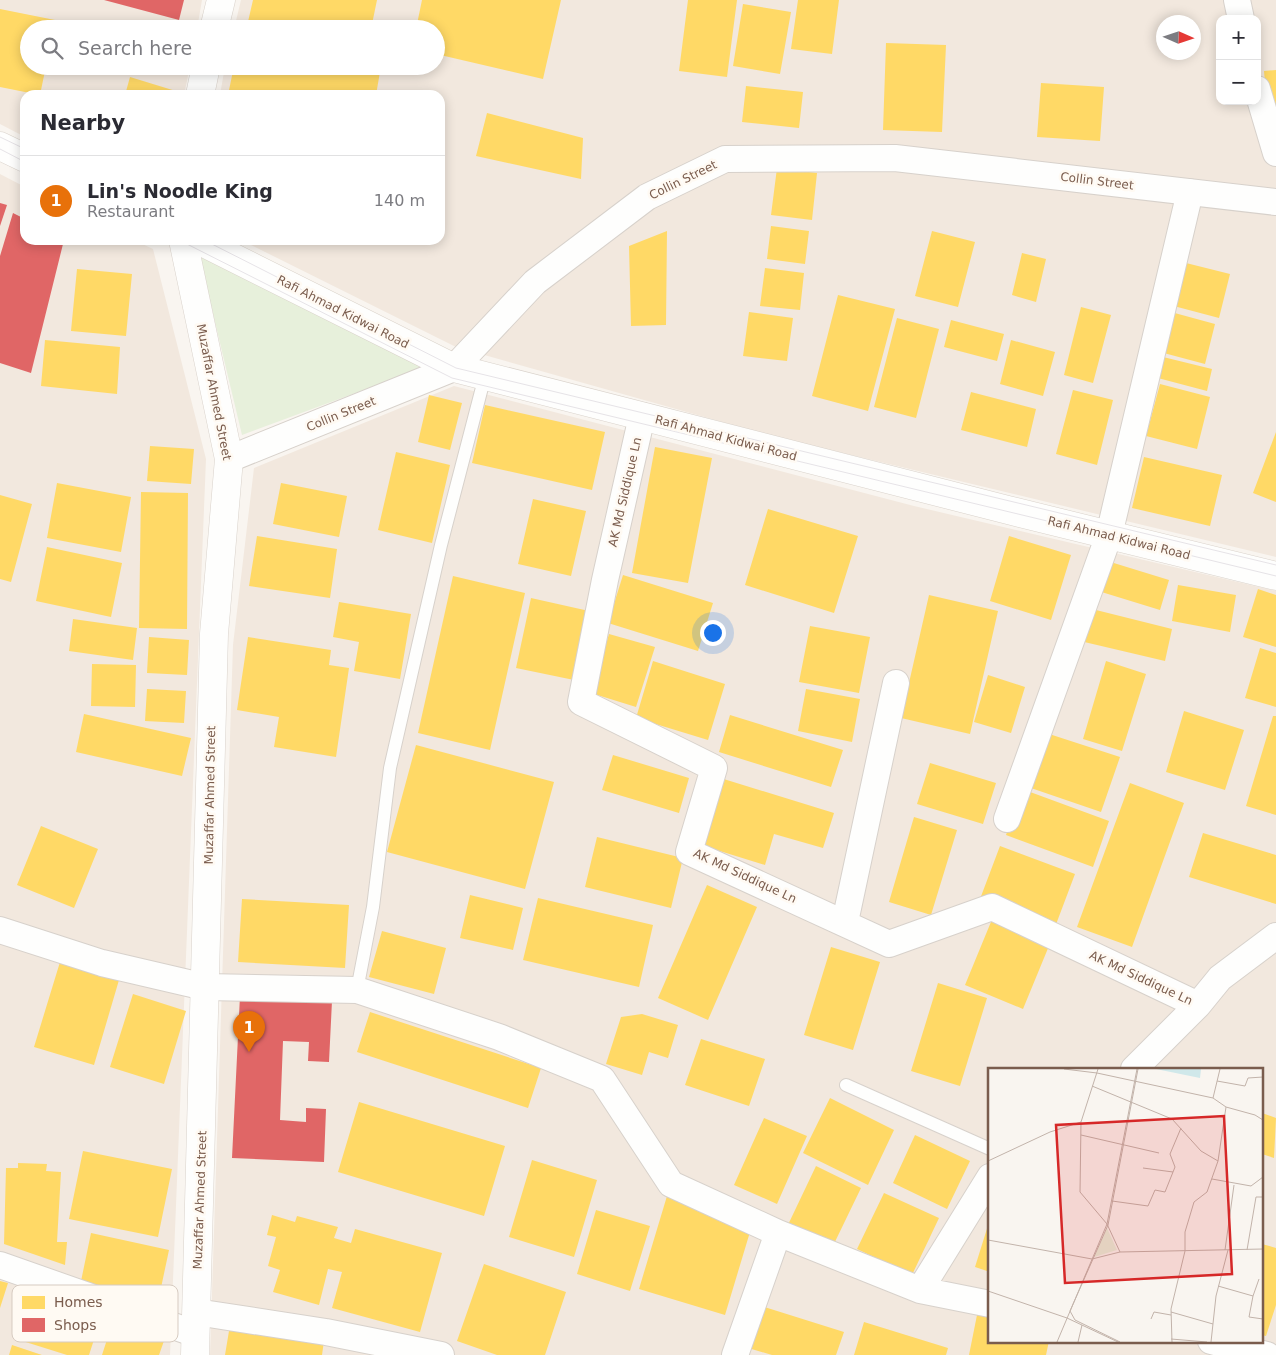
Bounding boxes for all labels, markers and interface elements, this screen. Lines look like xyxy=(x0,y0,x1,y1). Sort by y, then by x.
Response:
north arrow xyxy=(1156,15,1201,60)
map controls xyxy=(1216,15,1261,105)
button: + xyxy=(1216,15,1261,60)
search box xyxy=(20,20,445,75)
icon: search xyxy=(38,34,66,62)
text: Search here xyxy=(78,37,192,59)
button: − xyxy=(1216,60,1261,105)
text: Nearby xyxy=(40,111,125,135)
street label: Collin Street xyxy=(647,157,719,202)
street label: Collin Street xyxy=(1060,170,1135,192)
text: Lin's Noodle King xyxy=(87,180,273,202)
text: 1 xyxy=(50,191,62,210)
text: 140 m xyxy=(374,191,425,210)
text: Restaurant xyxy=(87,202,175,221)
street label: Rafi Ahmad Kidwai Road xyxy=(275,273,411,351)
street label: Muzaffar Ahmed Street xyxy=(194,323,234,462)
street label: Collin Street xyxy=(304,394,378,434)
street label: Rafi Ahmad Kidwai Road xyxy=(654,412,798,464)
street label: AK Md Siddique Ln xyxy=(606,436,644,548)
street label: Rafi Ahmad Kidwai Road xyxy=(1046,514,1192,562)
your location xyxy=(700,620,726,646)
street label: Muzaffar Ahmed Street xyxy=(202,725,218,864)
street label: AK Md Siddique Ln xyxy=(691,846,799,906)
street label: AK Md Siddique Ln xyxy=(1087,948,1195,1008)
pin: 1 xyxy=(233,1011,265,1052)
inset map xyxy=(988,1068,1264,1342)
street label: Muzaffar Ahmed Street xyxy=(191,1130,209,1270)
legend xyxy=(12,1285,178,1342)
text: Homes xyxy=(54,1294,103,1310)
text: Shops xyxy=(54,1317,97,1333)

